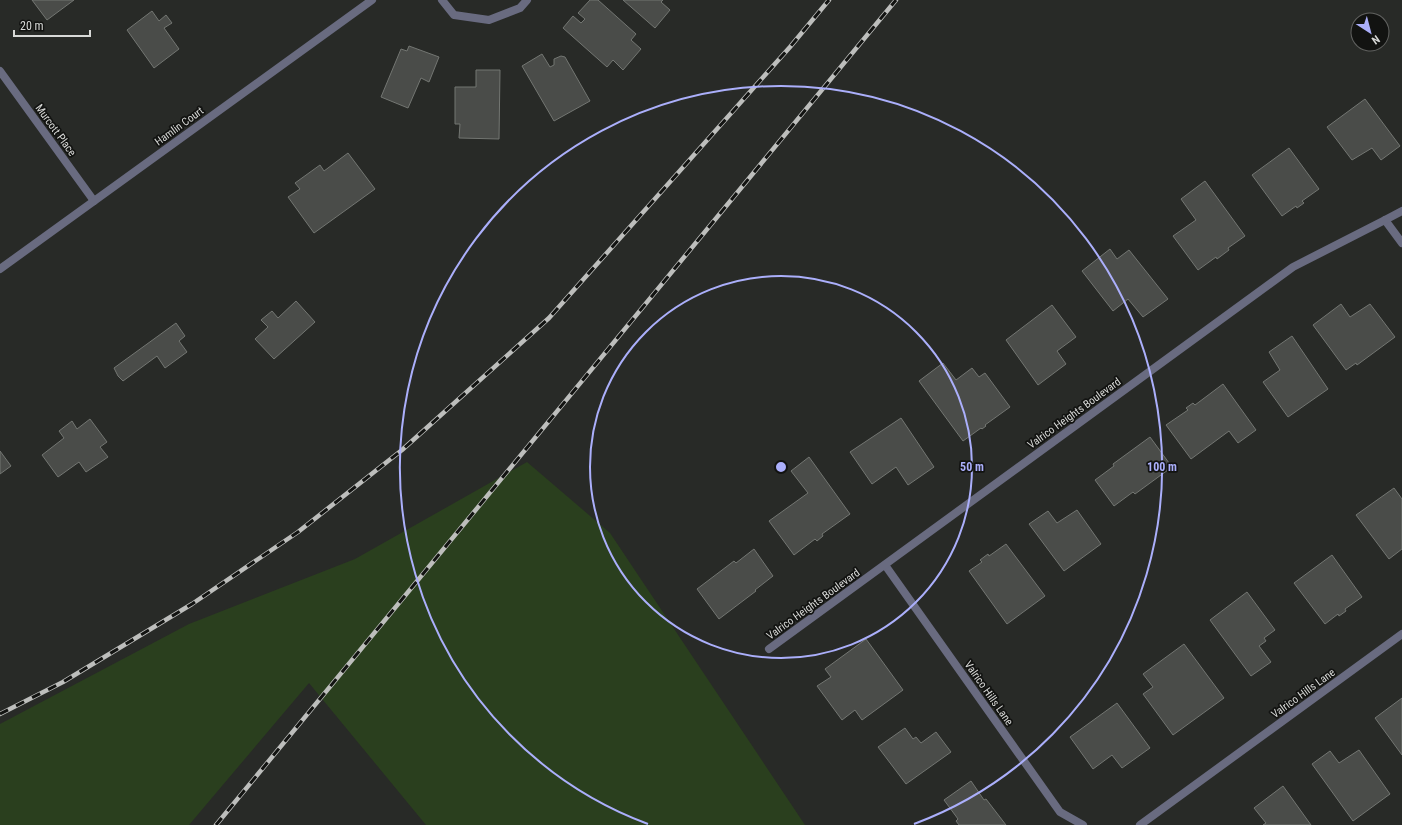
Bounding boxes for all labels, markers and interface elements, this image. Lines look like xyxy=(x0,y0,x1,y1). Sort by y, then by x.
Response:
scale bar xyxy=(14,12,90,38)
north arrow xyxy=(1350,12,1390,52)
text: 20 m xyxy=(20,19,44,33)
text: N xyxy=(1369,32,1382,47)
street label: Murcott Place xyxy=(33,102,79,159)
street label: Hamlin Court xyxy=(152,104,206,148)
street label: Valrico Heights Boulevard xyxy=(1025,375,1123,452)
centre of rings xyxy=(774,460,788,474)
text: 50 m xyxy=(960,460,984,474)
text: 100 m xyxy=(1147,460,1177,474)
street label: Valrico Heights Boulevard xyxy=(764,566,862,643)
street label: Valrico Hills Lane xyxy=(962,659,1016,728)
street label: Valrico Hills Lane xyxy=(1269,666,1338,721)

